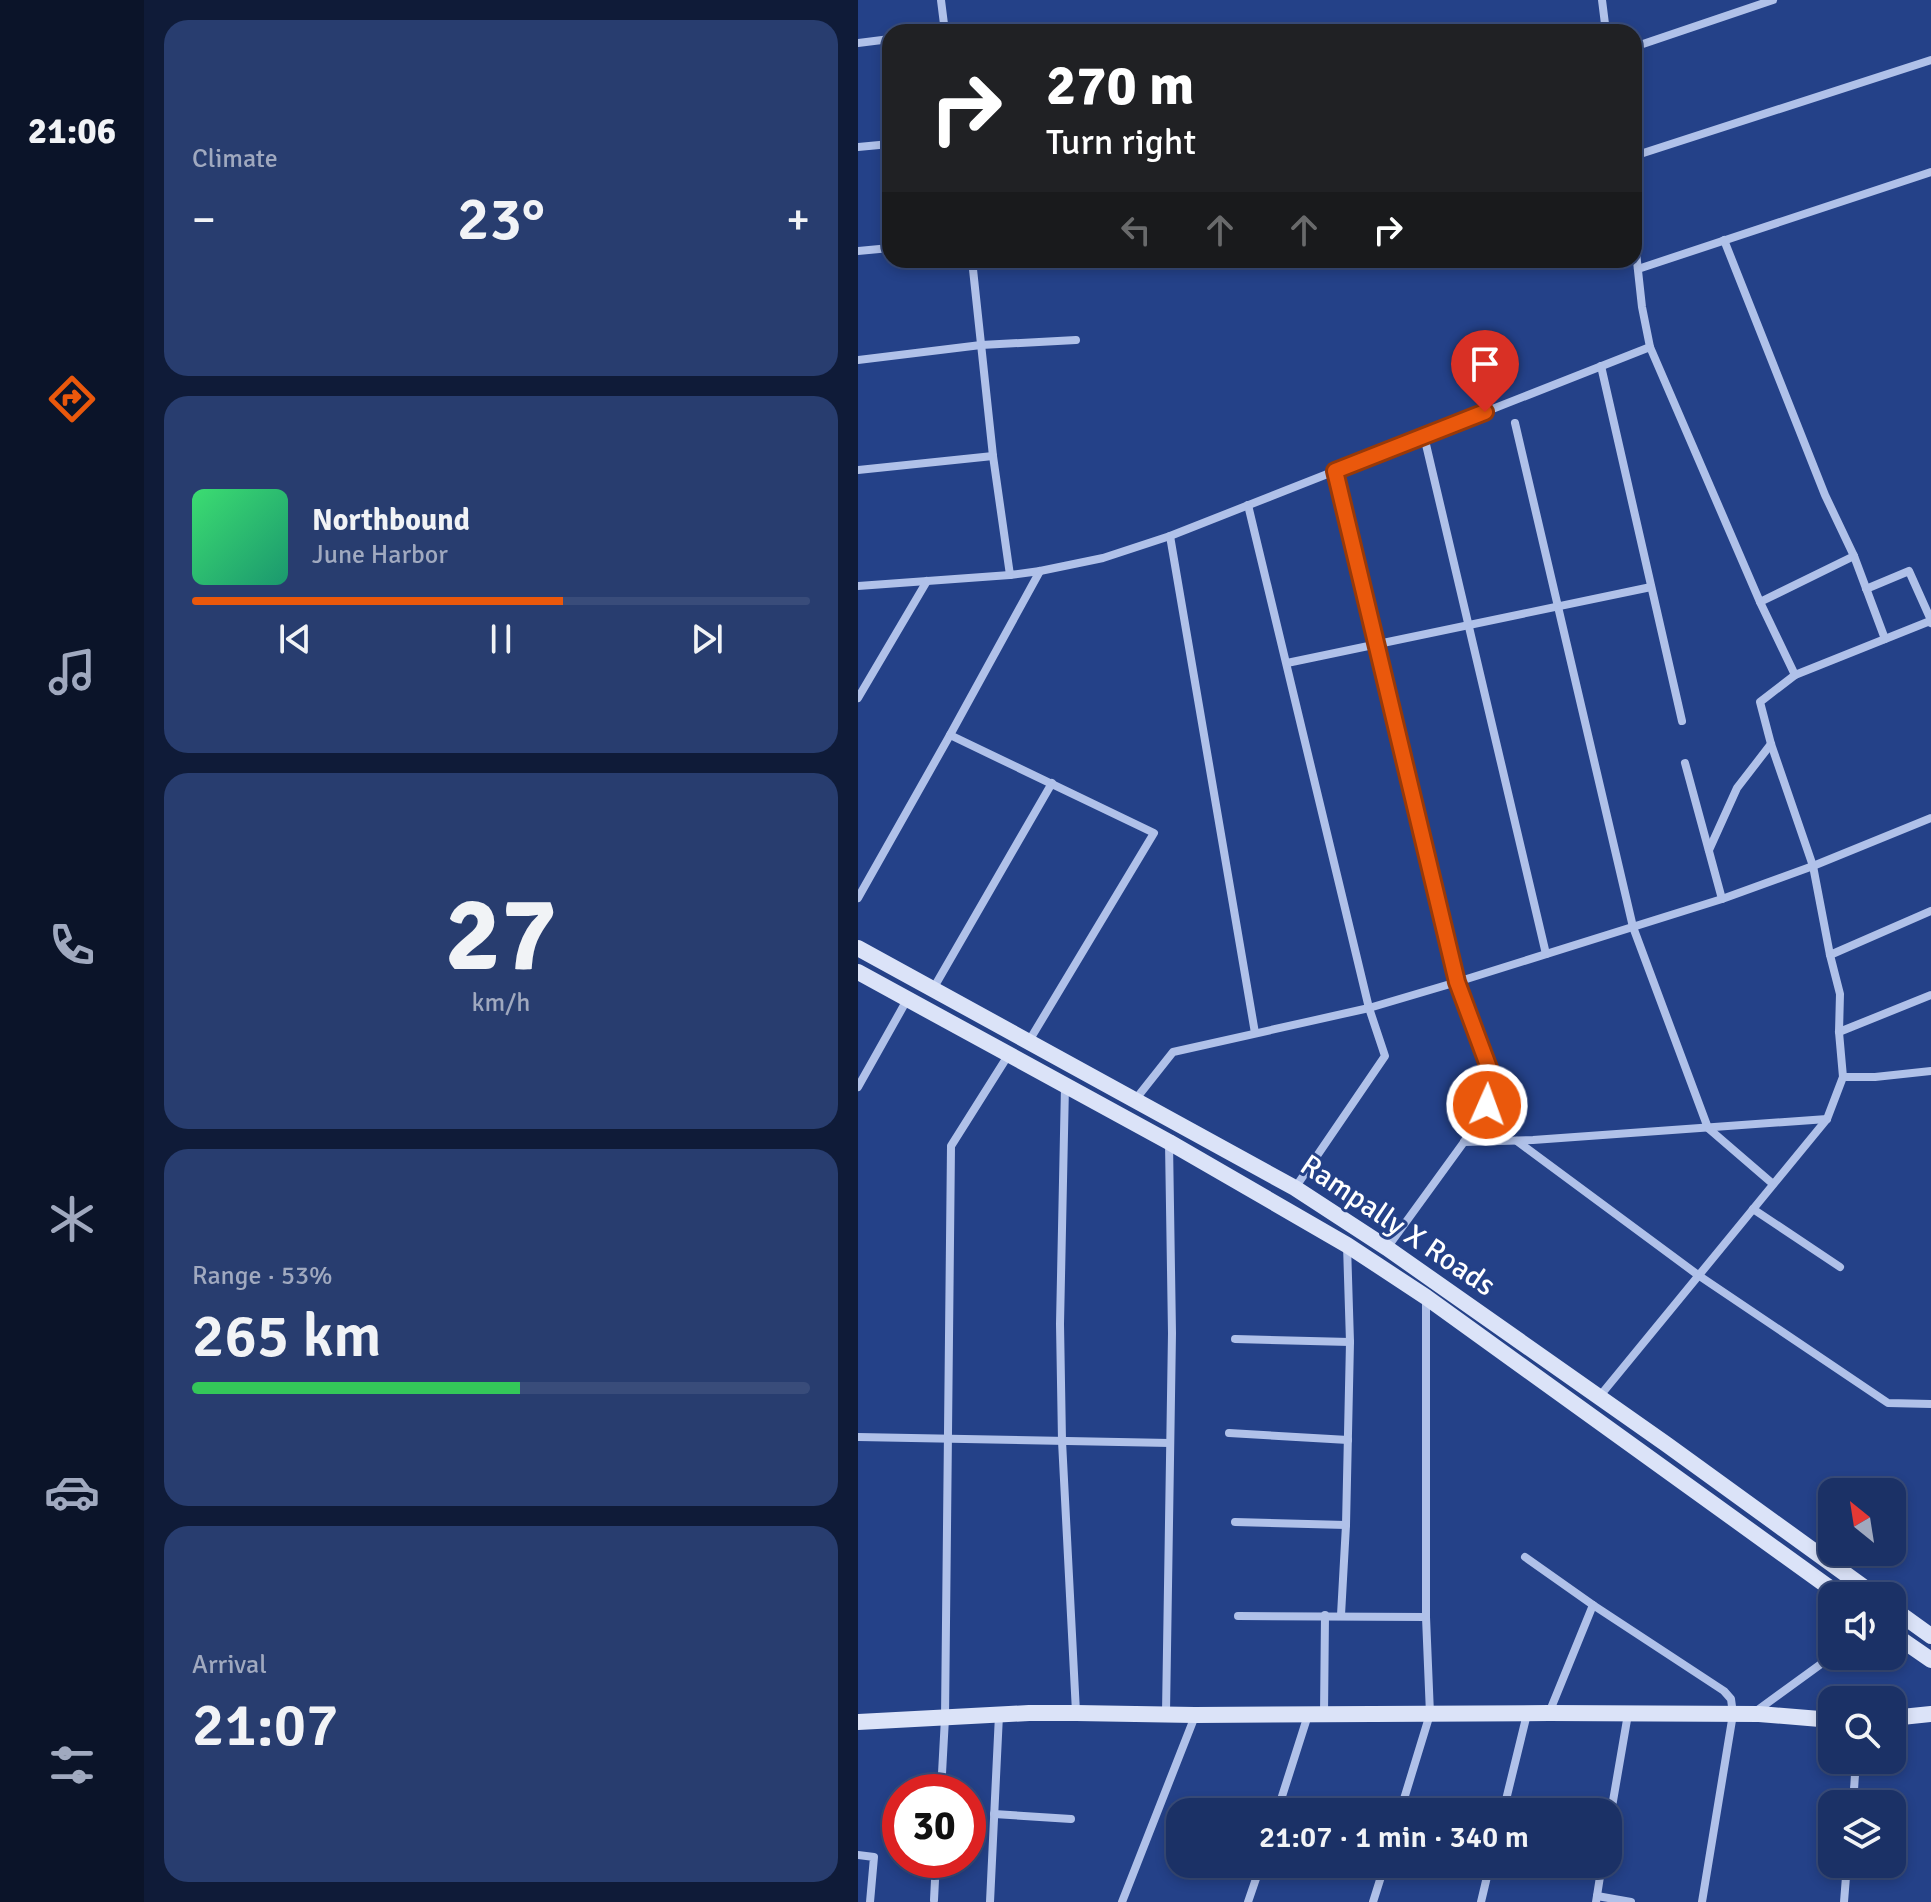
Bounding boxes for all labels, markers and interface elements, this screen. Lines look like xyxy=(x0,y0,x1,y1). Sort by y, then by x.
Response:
text: 270 m xyxy=(1046,51,1194,120)
icon: right xyxy=(914,56,1018,160)
text: 21:06 xyxy=(28,109,116,154)
text: Turn right xyxy=(1046,120,1196,165)
text: Climate xyxy=(192,143,278,175)
text: 23° xyxy=(457,183,545,257)
text: − xyxy=(192,193,216,247)
text: + xyxy=(786,193,810,247)
icon: left xyxy=(1114,208,1158,252)
icon: ahead xyxy=(1198,208,1242,252)
icon: ahead xyxy=(1282,208,1326,252)
icon: right xyxy=(1366,208,1410,252)
pin xyxy=(1451,330,1519,412)
icon: arrive xyxy=(1463,342,1507,386)
icon: directions xyxy=(44,371,100,427)
text: Northbound xyxy=(312,502,470,539)
text: June Harbor xyxy=(312,539,448,571)
icon: previous xyxy=(273,617,317,661)
icon: pause xyxy=(479,617,523,661)
icon: next xyxy=(685,617,729,661)
icon: music xyxy=(44,644,100,700)
text: 27 xyxy=(445,871,557,999)
icon: phone xyxy=(44,917,100,973)
text: km/h xyxy=(472,987,530,1019)
position arrow xyxy=(1445,1063,1529,1147)
street label: Rampally X Roads xyxy=(1293,1147,1502,1304)
icon: climate xyxy=(44,1191,100,1247)
text: Range · 53% xyxy=(192,1260,333,1292)
text: 265 km xyxy=(192,1300,381,1374)
icon: car xyxy=(44,1464,100,1520)
north arrow xyxy=(1818,1478,1906,1566)
map controls xyxy=(1818,1478,1906,1878)
button: sound xyxy=(1818,1582,1906,1670)
text: Arrival xyxy=(192,1649,267,1681)
button: search xyxy=(1818,1686,1906,1774)
text: 21:07 xyxy=(192,1689,339,1763)
icon: filters xyxy=(44,1737,100,1793)
speed limit sign: 30 xyxy=(882,1774,986,1878)
button: layers xyxy=(1818,1790,1906,1878)
text: 21:07 · 1 min · 340 m xyxy=(1259,1819,1529,1856)

